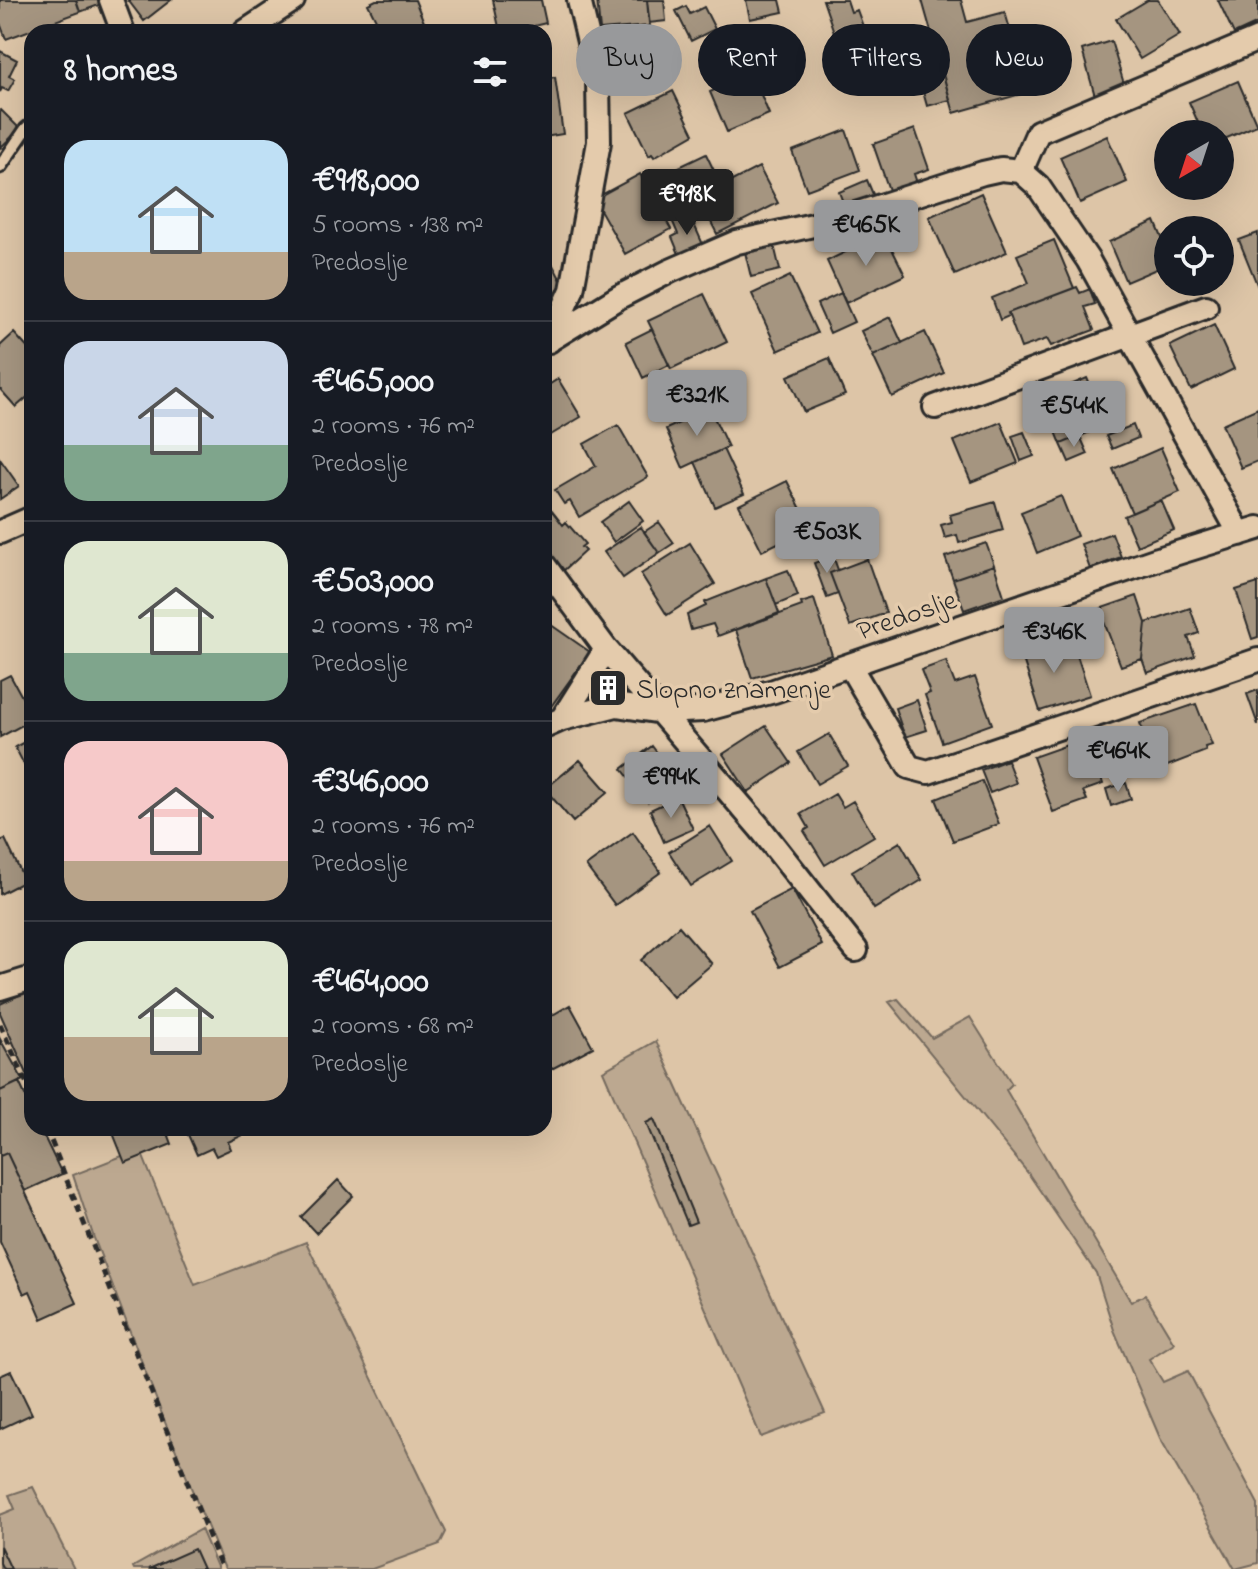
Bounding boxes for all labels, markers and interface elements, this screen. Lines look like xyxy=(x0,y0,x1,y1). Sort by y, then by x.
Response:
chip: Buy xyxy=(576,24,682,96)
chip: Rent xyxy=(698,24,806,96)
chip: Filters xyxy=(822,24,950,96)
chip: New xyxy=(966,24,1072,96)
text: 8 homes xyxy=(64,47,178,97)
icon: filters xyxy=(468,50,512,94)
north arrow xyxy=(1154,120,1234,200)
map controls xyxy=(1154,120,1234,296)
text: €918,000 xyxy=(312,157,419,207)
pin: €918K xyxy=(631,169,743,237)
icon: home xyxy=(128,172,224,268)
text: €918K xyxy=(659,176,715,214)
pin: €465K xyxy=(810,200,922,268)
text: 5 rooms · 138 m² xyxy=(312,207,484,245)
text: €465K xyxy=(832,207,900,245)
button: locate xyxy=(1154,216,1234,296)
text: Predoslje xyxy=(312,245,408,283)
text: €465,000 xyxy=(312,358,434,408)
pin: €321K xyxy=(641,370,753,438)
icon: home xyxy=(128,373,224,469)
text: €321K xyxy=(666,377,728,415)
pin: €544K xyxy=(1018,381,1130,449)
text: €544K xyxy=(1040,388,1108,426)
text: 2 rooms · 76 m² xyxy=(312,408,475,446)
text: Predoslje xyxy=(312,446,408,484)
pin: €503K xyxy=(771,507,883,575)
text: €503K xyxy=(793,514,861,552)
text: €503,000 xyxy=(312,558,434,608)
icon: home xyxy=(128,573,224,669)
street label: Predoslje xyxy=(852,581,963,653)
pin: €346K xyxy=(998,607,1110,675)
text: 2 rooms · 78 m² xyxy=(312,608,473,646)
text: €346K xyxy=(1022,614,1086,652)
text: Predoslje xyxy=(312,646,408,684)
building icon: Slopno znamenje xyxy=(587,667,629,709)
place label: Slopno znamenje xyxy=(636,671,831,712)
pin: €464K xyxy=(1062,726,1174,794)
text: €464K xyxy=(1086,733,1150,771)
pin: €994K xyxy=(615,752,727,820)
text: €346,000 xyxy=(312,758,429,808)
text: €994K xyxy=(642,759,700,797)
icon: home xyxy=(128,773,224,869)
text: 2 rooms · 76 m² xyxy=(312,808,475,846)
text: Predoslje xyxy=(312,846,408,884)
text: €464,000 xyxy=(312,958,429,1008)
icon: home xyxy=(128,973,224,1069)
text: 2 rooms · 68 m² xyxy=(312,1008,474,1046)
text: Predoslje xyxy=(312,1046,408,1084)

